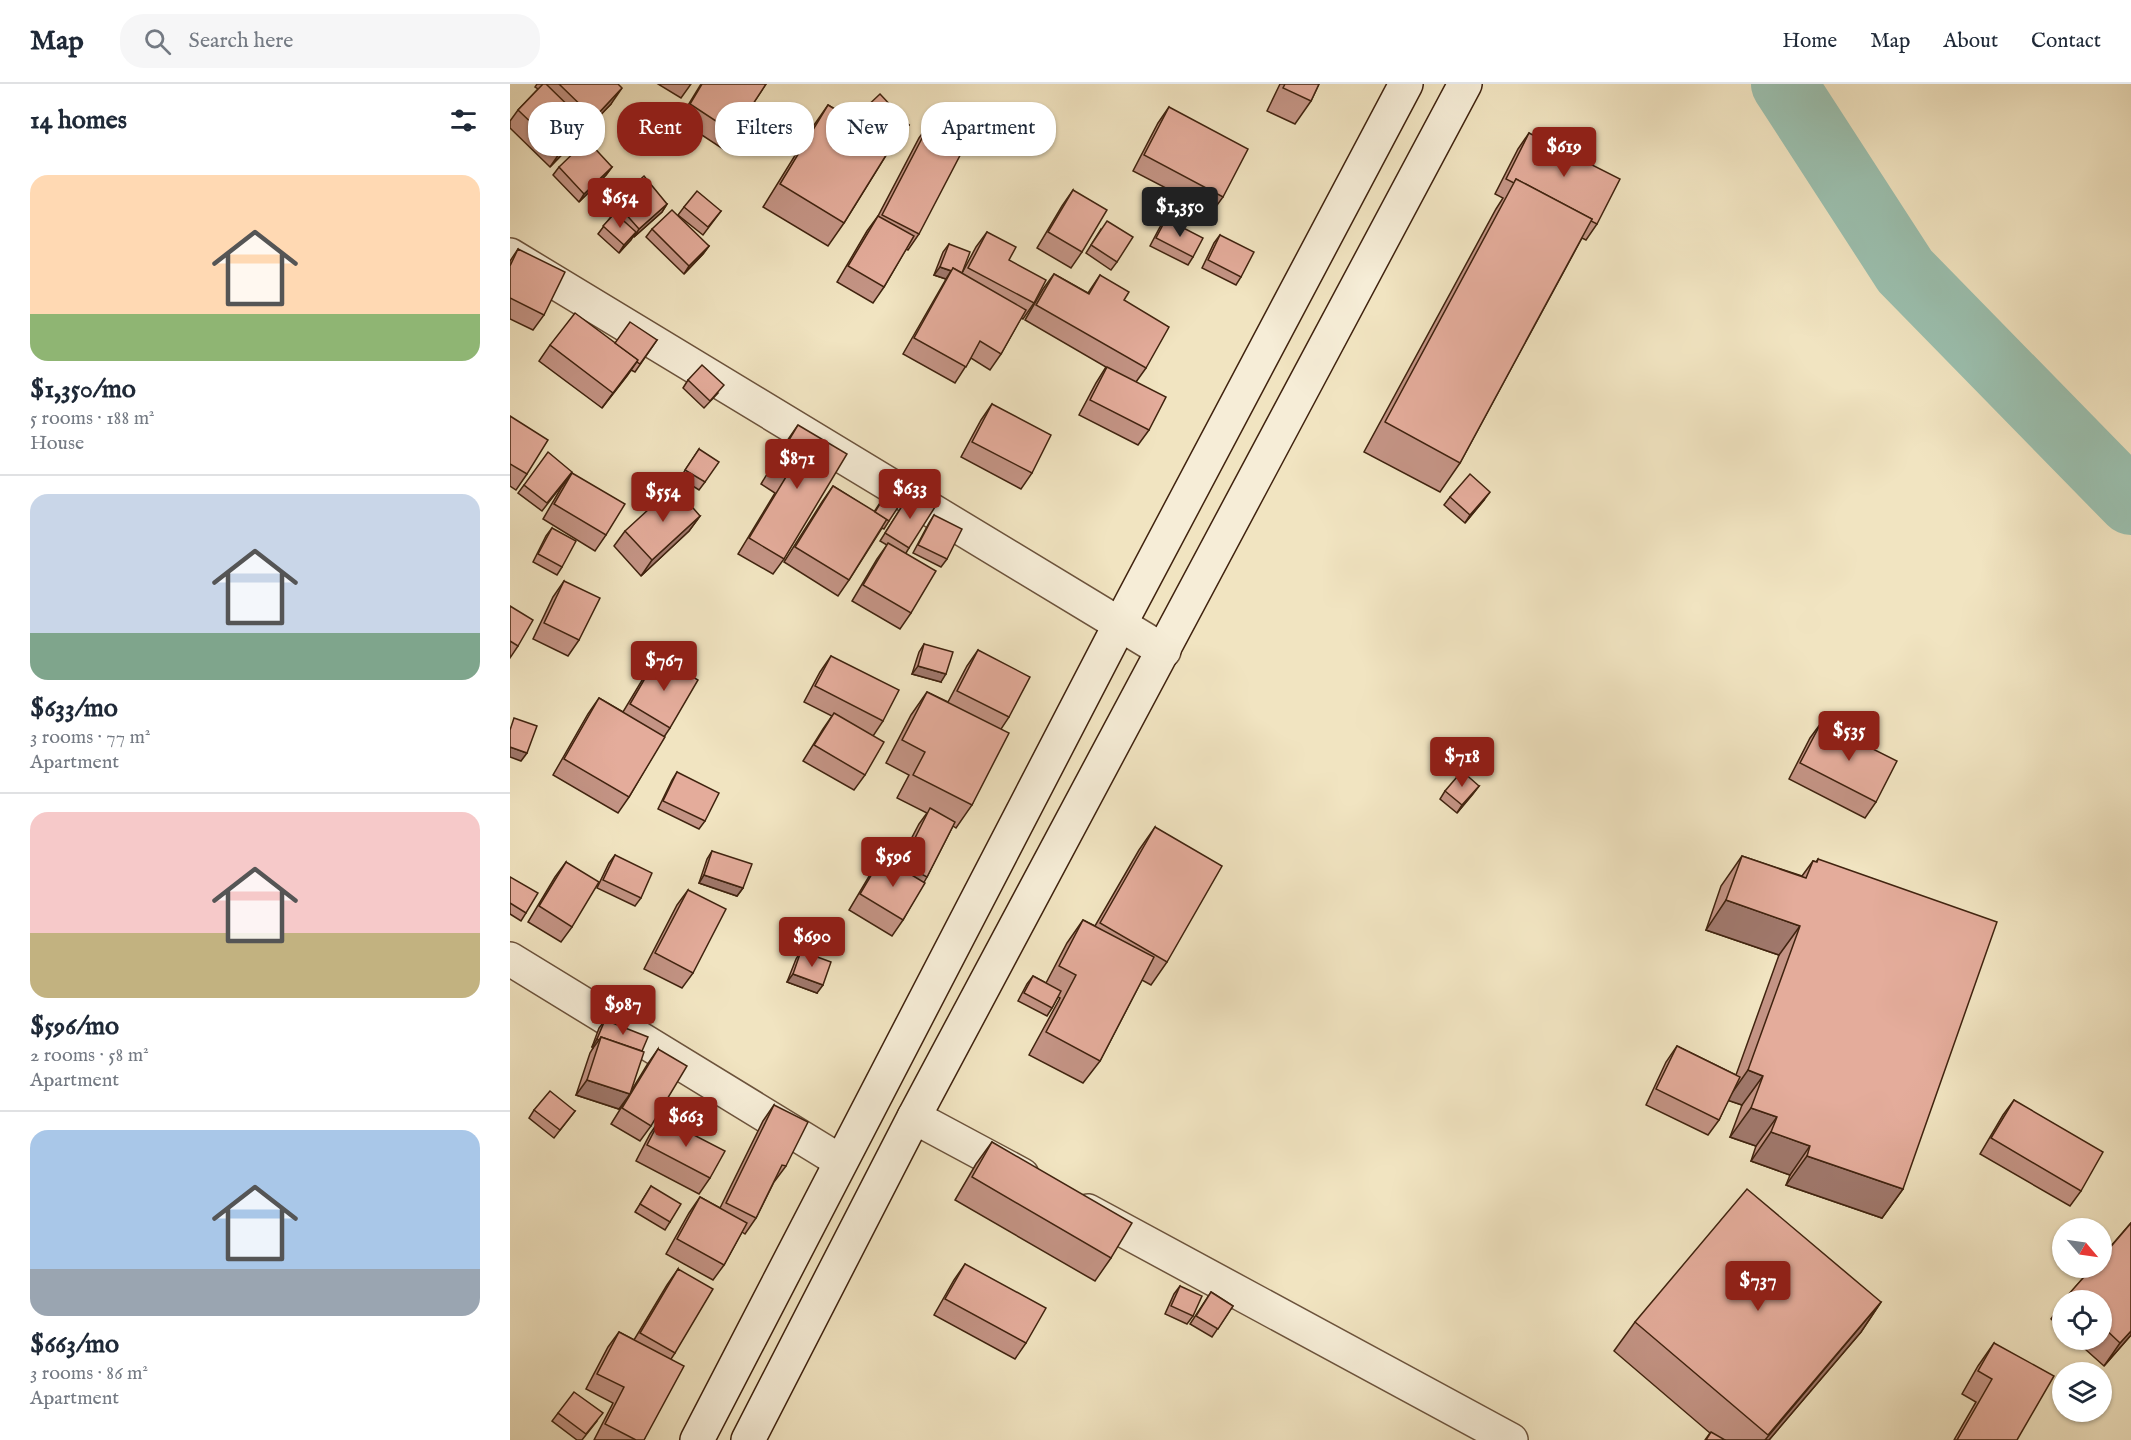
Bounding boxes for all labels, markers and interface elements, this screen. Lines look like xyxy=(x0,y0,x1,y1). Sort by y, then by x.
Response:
search box xyxy=(120,14,540,68)
text: Map xyxy=(30,24,84,59)
icon: search xyxy=(141,25,174,58)
text: Search here xyxy=(189,27,293,55)
text: Home xyxy=(1782,28,1837,55)
text: Map xyxy=(1870,28,1910,55)
text: About xyxy=(1943,28,1998,55)
text: Contact xyxy=(2031,28,2101,55)
chip: Buy xyxy=(528,102,605,156)
chip: Rent xyxy=(617,102,703,156)
chip: Filters xyxy=(715,102,814,156)
chip: New xyxy=(826,102,909,156)
chip: Apartment xyxy=(921,102,1056,156)
text: 14 homes xyxy=(30,104,127,137)
icon: filters xyxy=(447,104,480,137)
pin: $619 xyxy=(1528,127,1600,178)
text: $619 xyxy=(1546,134,1582,159)
pin: $654 xyxy=(584,178,656,229)
text: $654 xyxy=(602,185,638,210)
pin: $1,350 xyxy=(1131,187,1229,238)
text: $1,350 xyxy=(1156,194,1204,219)
icon: home xyxy=(201,214,309,322)
text: $1,350/mo xyxy=(30,373,136,406)
text: 5 rooms · 188 m² xyxy=(30,406,155,431)
text: House xyxy=(30,431,84,456)
pin: $871 xyxy=(761,439,833,490)
text: $871 xyxy=(779,446,815,471)
pin: $633 xyxy=(874,469,946,520)
pin: $554 xyxy=(627,472,699,523)
text: $633 xyxy=(893,476,927,501)
text: $554 xyxy=(645,479,681,504)
icon: home xyxy=(201,533,309,641)
pin: $767 xyxy=(628,641,700,692)
text: $767 xyxy=(645,648,683,673)
text: $633/mo xyxy=(30,692,118,725)
pin: $535 xyxy=(1813,711,1885,762)
text: $535 xyxy=(1832,718,1866,743)
text: 3 rooms · 77 m² xyxy=(30,725,150,750)
pin: $718 xyxy=(1426,737,1498,788)
text: $718 xyxy=(1444,744,1480,769)
text: Apartment xyxy=(30,750,119,775)
pin: $596 xyxy=(857,837,929,888)
text: $596 xyxy=(875,844,911,869)
icon: home xyxy=(201,851,309,959)
pin: $690 xyxy=(776,917,848,968)
text: $690 xyxy=(793,924,831,949)
pin: $987 xyxy=(587,985,659,1036)
text: $987 xyxy=(604,992,642,1017)
text: $596/mo xyxy=(30,1010,119,1043)
text: 2 rooms · 58 m² xyxy=(30,1043,149,1068)
text: Apartment xyxy=(30,1068,119,1093)
pin: $663 xyxy=(650,1097,722,1148)
text: $663 xyxy=(668,1104,704,1129)
icon: home xyxy=(201,1169,309,1277)
north arrow xyxy=(2052,1218,2112,1278)
map controls xyxy=(2052,1218,2112,1422)
pin: $737 xyxy=(1722,1261,1794,1312)
text: $737 xyxy=(1739,1268,1777,1293)
button: locate xyxy=(2052,1290,2112,1350)
text: $663/mo xyxy=(30,1328,119,1361)
text: 3 rooms · 86 m² xyxy=(30,1361,148,1386)
button: layers xyxy=(2052,1362,2112,1422)
text: Apartment xyxy=(30,1386,119,1411)

